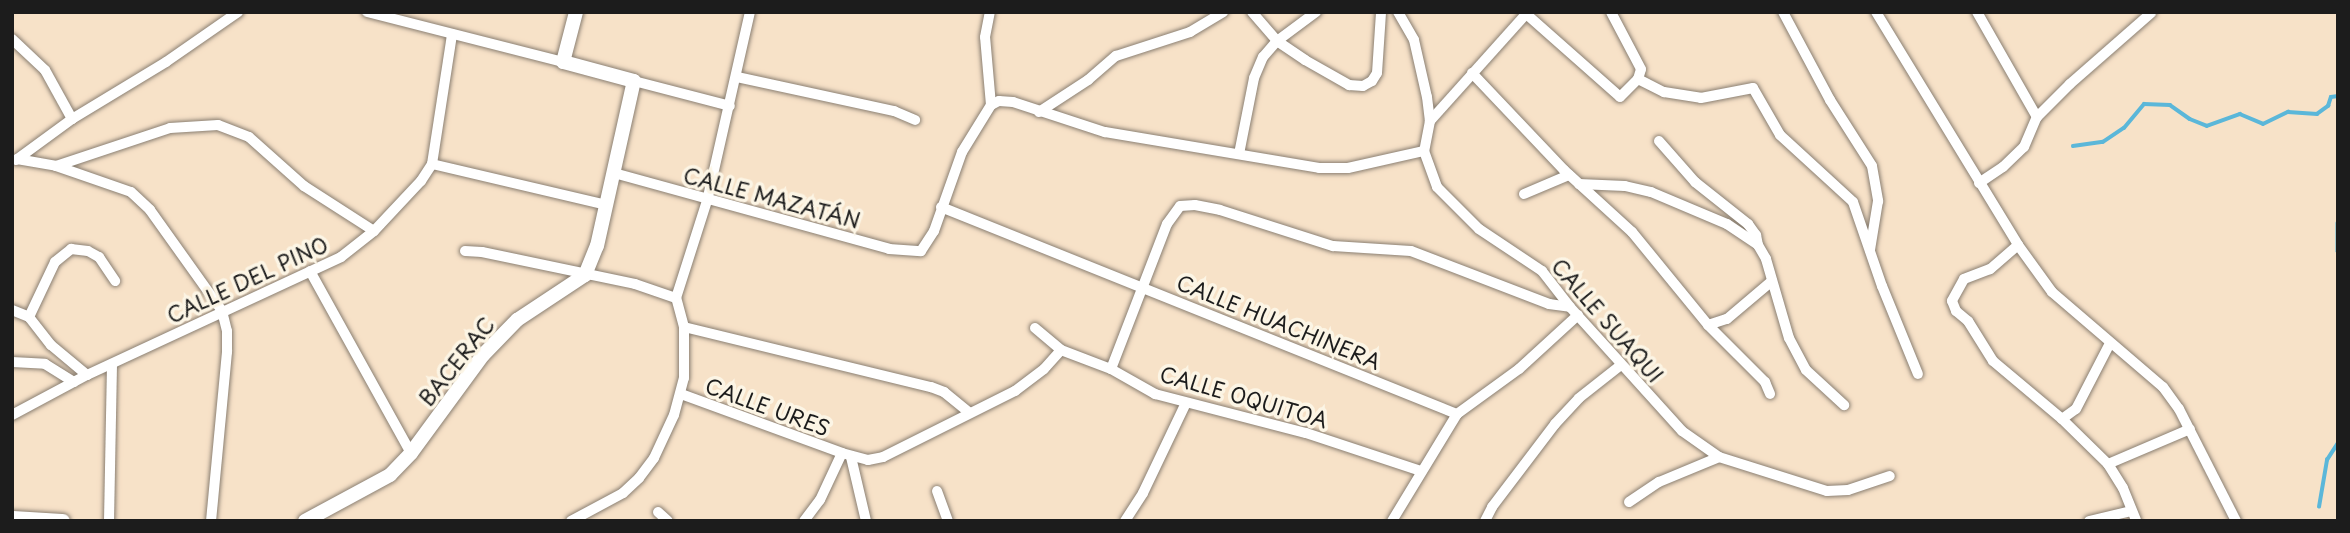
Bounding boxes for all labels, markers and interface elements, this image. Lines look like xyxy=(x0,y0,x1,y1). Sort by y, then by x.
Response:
street label: CALLE MAZATÁN xyxy=(679,161,865,233)
street label: CALLE DEL PINO xyxy=(161,230,333,328)
street label: CALLE SUAQUI xyxy=(1546,252,1670,388)
street label: CALLE HUACHINERA xyxy=(1171,268,1387,374)
street label: BACERAC xyxy=(413,312,499,410)
street label: CALLE OQUITOA xyxy=(1156,360,1332,432)
street label: CALLE URES xyxy=(701,371,835,441)

